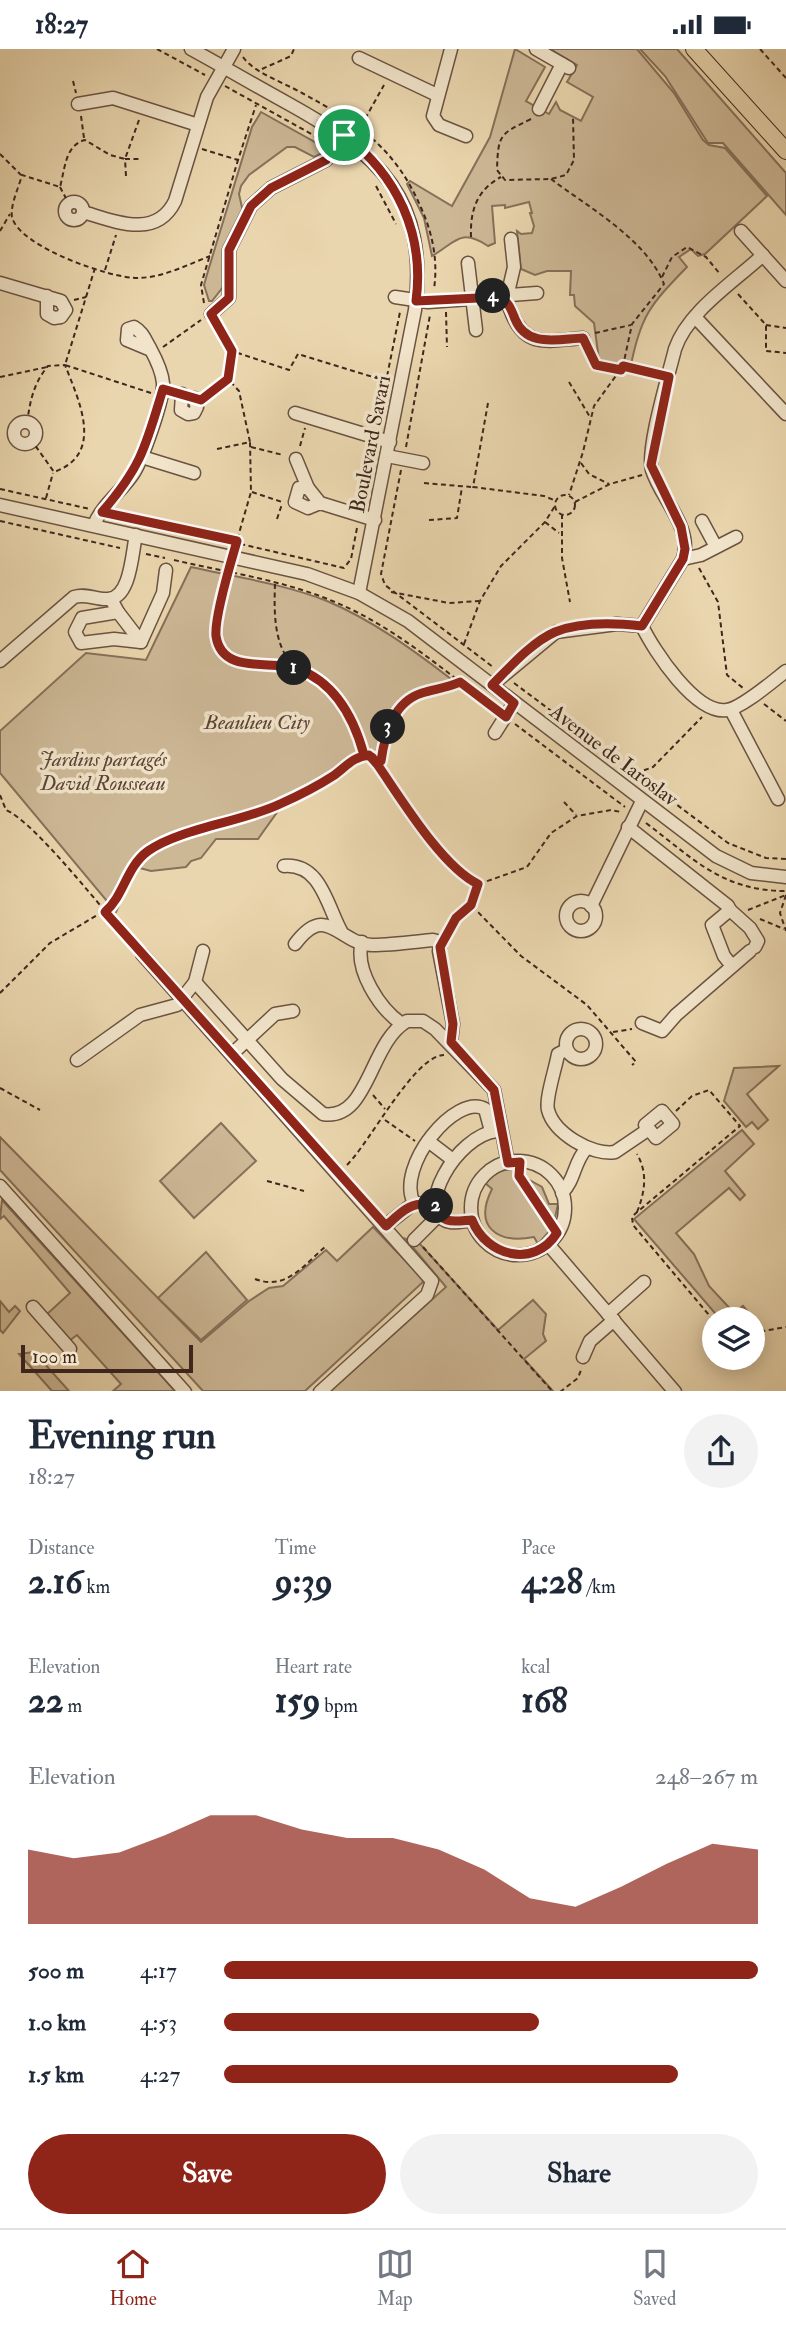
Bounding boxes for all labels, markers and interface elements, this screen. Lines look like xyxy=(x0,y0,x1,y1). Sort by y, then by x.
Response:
text: 18:27 xyxy=(35,9,88,41)
pin xyxy=(314,105,374,165)
icon: arrive xyxy=(325,116,363,154)
pin: 4 xyxy=(476,279,510,313)
text: 4 xyxy=(487,283,498,307)
street label: Boulevard Savari xyxy=(344,372,397,515)
pin: 1 xyxy=(276,651,312,685)
text: 1 xyxy=(290,655,297,679)
street label: Avenue de Iaroslav xyxy=(543,698,684,813)
park label: Beaulieu City xyxy=(203,709,311,736)
pin: 3 xyxy=(370,709,406,745)
text: 3 xyxy=(384,714,391,738)
park label: Jardins partagés David Rousseau xyxy=(39,746,168,797)
pin: 2 xyxy=(418,1189,453,1223)
text: 2 xyxy=(431,1193,440,1217)
map controls xyxy=(702,1307,765,1370)
button: layers xyxy=(702,1307,765,1370)
scale bar xyxy=(21,1343,192,1374)
text: 100 m xyxy=(32,1345,77,1369)
text: Evening run xyxy=(28,1412,216,1460)
button: share xyxy=(684,1414,758,1488)
text: 18:27 xyxy=(28,1462,75,1491)
text: Distance xyxy=(28,1536,94,1560)
text: Time xyxy=(275,1536,316,1560)
text: Pace xyxy=(521,1536,555,1560)
text: 2.16 xyxy=(28,1560,83,1604)
text: 9:39 xyxy=(275,1560,333,1604)
text: 4:28 xyxy=(521,1560,583,1604)
text: km xyxy=(83,1575,110,1599)
text: /km xyxy=(583,1575,616,1599)
text: Elevation xyxy=(28,1655,100,1679)
text: Heart rate xyxy=(275,1655,352,1679)
text: kcal xyxy=(521,1655,550,1679)
text: 22 xyxy=(28,1679,63,1723)
text: 159 xyxy=(275,1679,320,1723)
text: 168 xyxy=(521,1679,568,1723)
text: m xyxy=(63,1694,82,1718)
text: bpm xyxy=(320,1694,358,1718)
text: Elevation xyxy=(28,1762,116,1791)
text: 248–267 m xyxy=(655,1762,758,1791)
text: 500 m xyxy=(28,1956,84,1985)
text: 4:17 xyxy=(140,1956,177,1985)
text: 1.0 km xyxy=(28,2008,86,2037)
text: 4:53 xyxy=(140,2008,177,2037)
text: 1.5 km xyxy=(28,2060,84,2089)
text: 4:27 xyxy=(140,2060,180,2089)
button: Save xyxy=(28,2134,386,2214)
button: Share xyxy=(400,2134,758,2214)
tab: Home xyxy=(110,2245,157,2311)
tab: Map xyxy=(376,2245,414,2311)
tab: Saved xyxy=(633,2245,676,2311)

